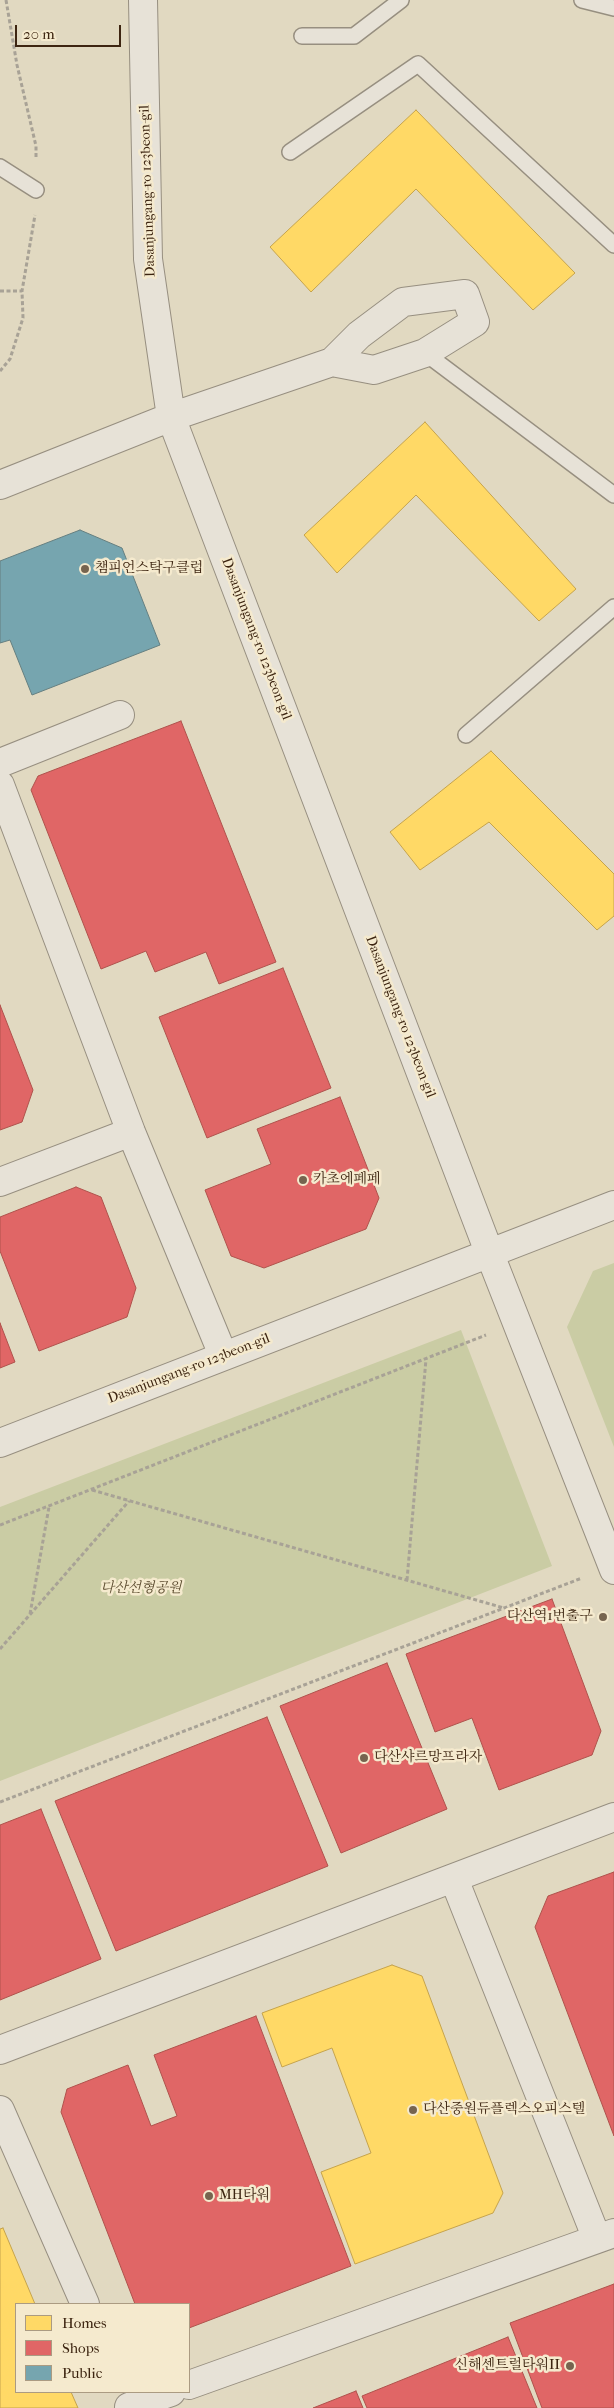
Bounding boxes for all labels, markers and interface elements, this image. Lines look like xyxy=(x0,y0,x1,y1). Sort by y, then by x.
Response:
scale bar xyxy=(18,15,124,47)
text: 20 m xyxy=(23,25,55,43)
street label: Dasanjungang-ro 123beon-gil xyxy=(137,105,159,277)
street label: Dasanjungang-ro 123beon-gil xyxy=(217,556,295,722)
place label: 챔피언스탁구클럽 xyxy=(95,561,203,577)
marker: 챔피언스탁구클럽 xyxy=(79,563,91,575)
street label: Dasanjungang-ro 123beon-gil xyxy=(361,934,439,1100)
place label: 카초에페페 xyxy=(313,1172,381,1188)
marker: 카초에페페 xyxy=(297,1174,309,1186)
street label: Dasanjungang-ro 123beon-gil xyxy=(106,1330,272,1408)
park label: 다산선형공원 xyxy=(100,1581,182,1597)
place label: 다산역1번출구 xyxy=(507,1609,593,1625)
marker: 다산역1번출구 xyxy=(597,1611,609,1623)
place label: 다산샤르망프라자 xyxy=(374,1750,482,1766)
marker: 다산샤르망프라자 xyxy=(358,1752,370,1764)
place label: 다산중원듀플렉스오피스텔 xyxy=(423,2102,585,2118)
marker: 다산중원듀플렉스오피스텔 xyxy=(407,2104,419,2116)
place label: MH타워 xyxy=(219,2188,270,2204)
marker: MH타워 xyxy=(203,2190,215,2202)
legend xyxy=(15,2303,190,2393)
text: Homes xyxy=(62,2314,107,2332)
text: Shops xyxy=(62,2339,99,2357)
place label: 신해센트럴타워II xyxy=(454,2358,560,2374)
marker: 신해센트럴타워II xyxy=(564,2360,576,2372)
text: Public xyxy=(62,2364,102,2382)

